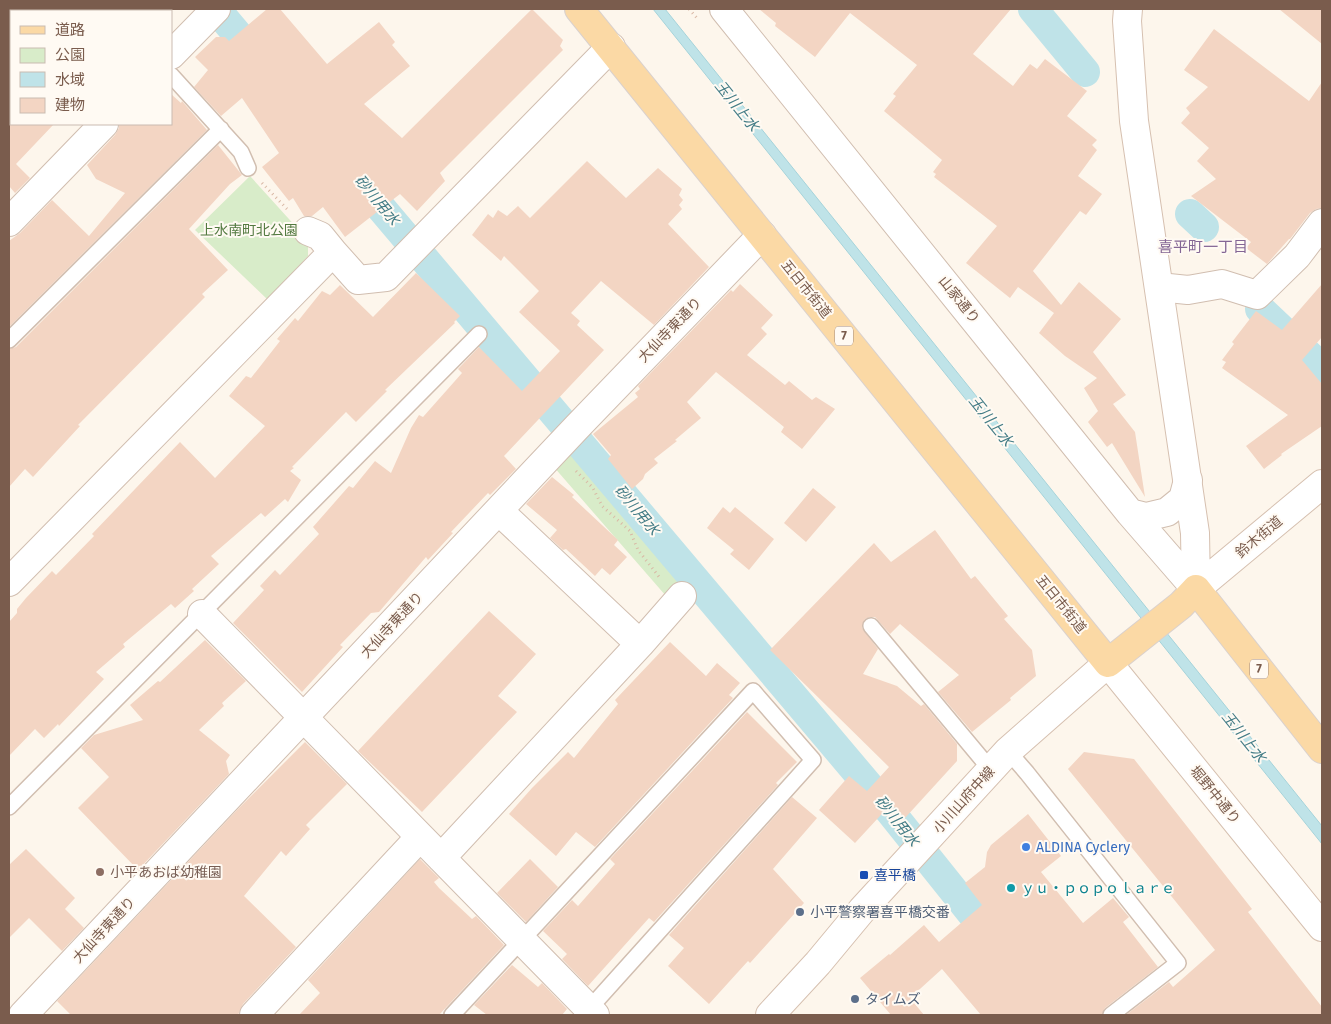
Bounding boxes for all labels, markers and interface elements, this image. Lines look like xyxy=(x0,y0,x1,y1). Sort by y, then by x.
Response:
legend xyxy=(10,10,172,125)
text: 道路 xyxy=(55,21,85,39)
text: 公園 xyxy=(55,46,85,64)
text: 水域 xyxy=(55,71,85,89)
water label: 玉川上水 xyxy=(711,77,764,137)
text: 建物 xyxy=(55,96,85,114)
water label: 砂川用水 xyxy=(351,171,404,230)
park label: 上水南町北公園 xyxy=(200,222,298,239)
district label: 喜平町一丁目 xyxy=(1158,238,1248,256)
street label: 五日市街道 xyxy=(777,256,835,322)
street label: 山家通り xyxy=(935,273,983,327)
street label: 大仙寺東通り xyxy=(635,294,705,366)
road number: 7 xyxy=(835,326,853,346)
water label: 玉川上水 xyxy=(965,392,1018,452)
water label: 砂川用水 xyxy=(611,481,664,540)
street label: 鈴木街道 xyxy=(1232,512,1286,562)
street label: 五日市街道 xyxy=(1032,571,1090,637)
street label: 大仙寺東通り xyxy=(357,588,427,662)
road number: 7 xyxy=(1250,660,1268,679)
water label: 玉川上水 xyxy=(1218,708,1271,768)
street label: 堀野中通り xyxy=(1186,762,1244,828)
street label: 小川山府中線 xyxy=(930,763,998,837)
water label: 砂川用水 xyxy=(871,792,924,852)
place label: ALDINA Cyclery xyxy=(1036,839,1130,856)
marker: ALDINA Cyclery xyxy=(1020,841,1032,853)
place label: 小平あおば幼稚園 xyxy=(110,864,222,881)
marker: 小平あおば幼稚園 xyxy=(94,866,106,878)
place label: 喜平橋 xyxy=(874,867,916,884)
marker: 喜平橋 xyxy=(858,869,870,881)
place label: ｙｕ・ｐｏｐｏｌａｒｅ xyxy=(1021,880,1175,897)
marker: ｙｕ・ｐｏｐｏｌａｒｅ xyxy=(1005,882,1017,894)
street label: 大仙寺東通り xyxy=(69,893,139,967)
place label: 小平警察署喜平橋交番 xyxy=(810,904,950,921)
marker: 小平警察署喜平橋交番 xyxy=(794,906,806,918)
place label: タイムズ xyxy=(865,991,921,1008)
marker: タイムズ xyxy=(849,993,861,1005)

